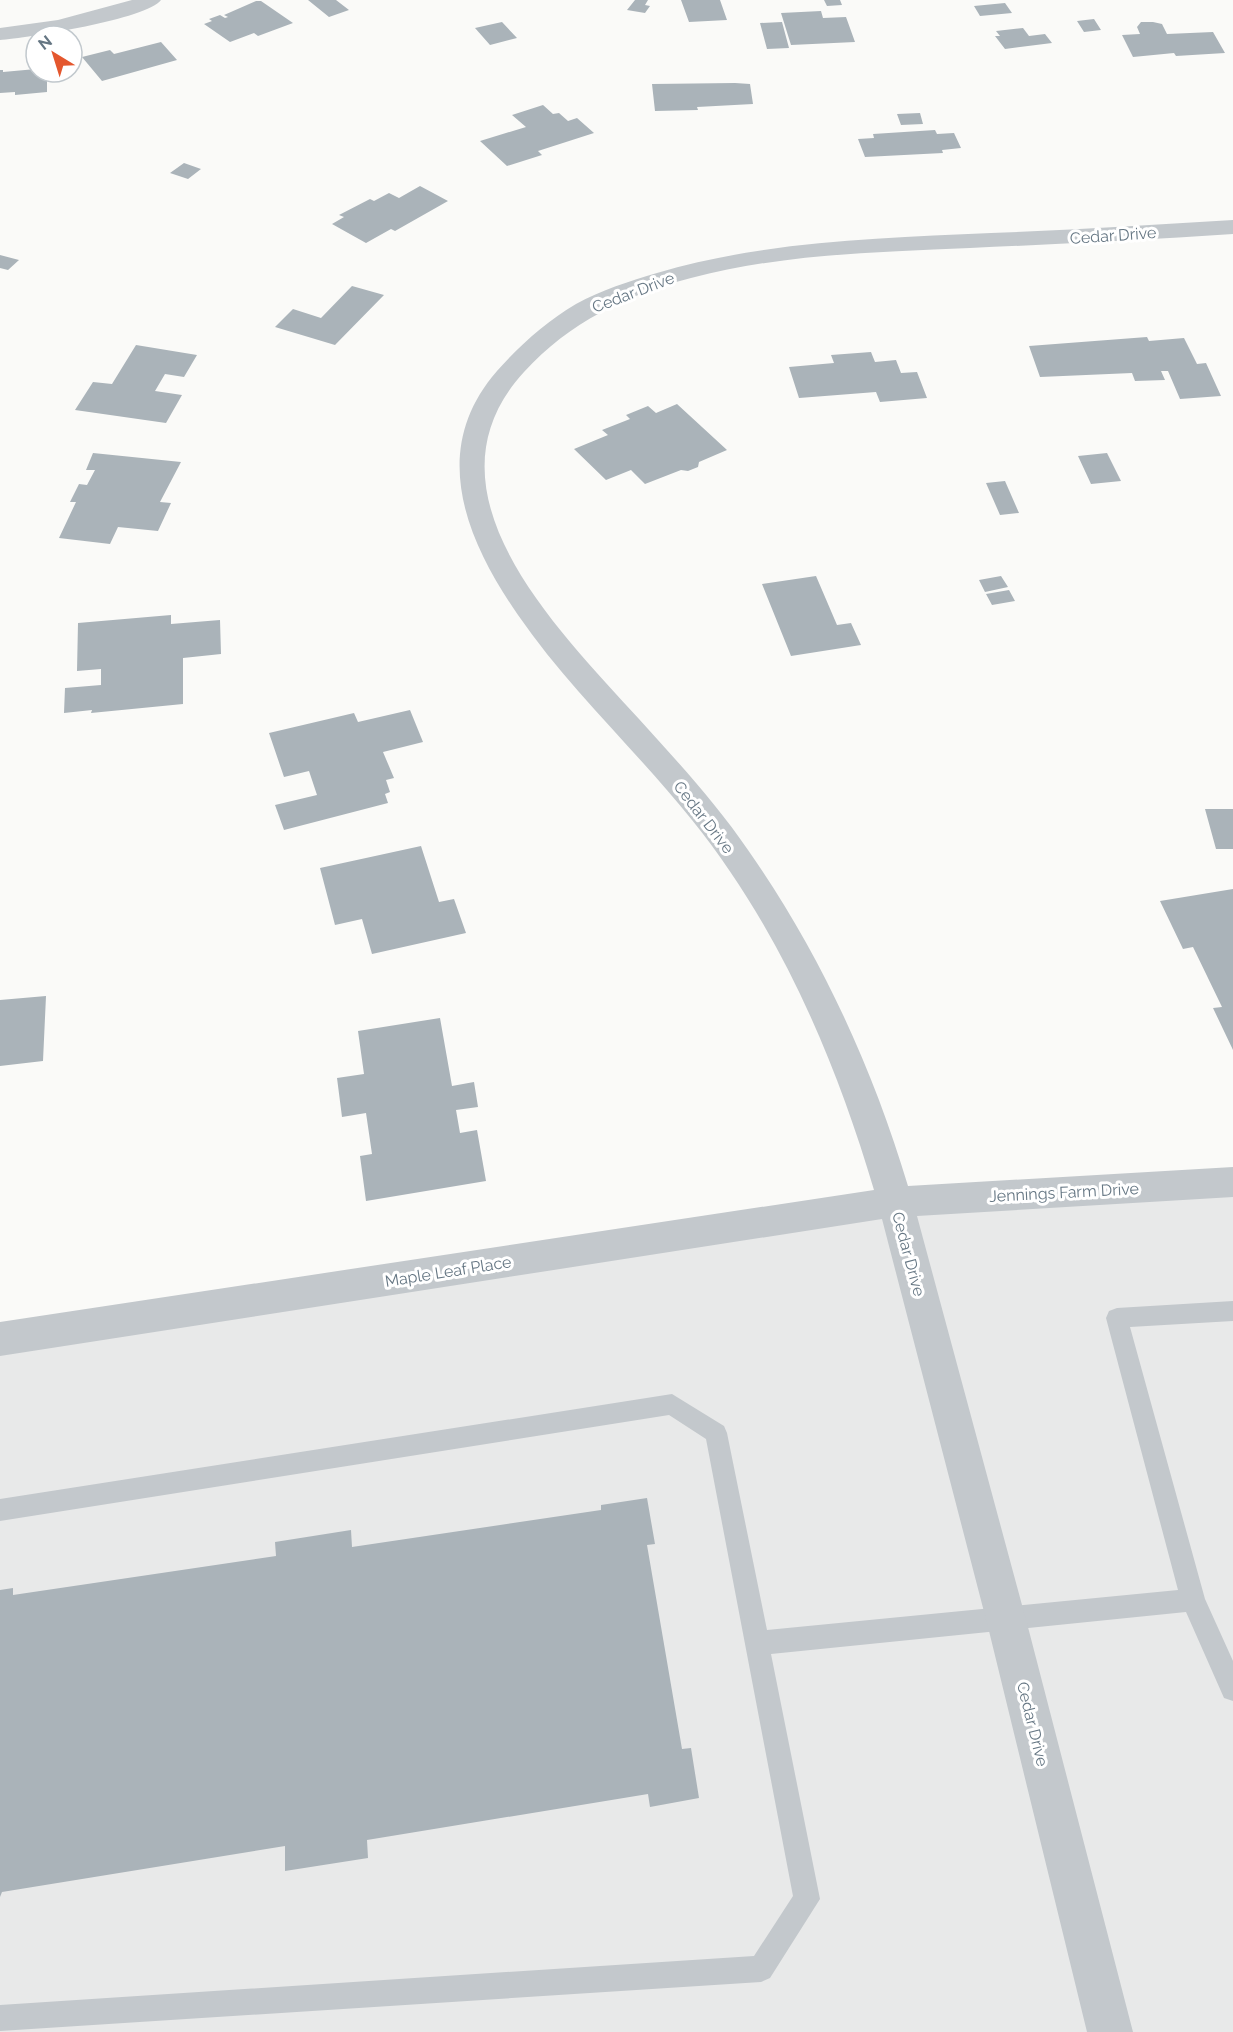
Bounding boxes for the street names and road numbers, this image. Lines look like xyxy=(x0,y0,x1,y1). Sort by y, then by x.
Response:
street label: Cedar Drive xyxy=(1069,223,1157,248)
street label: Cedar Drive xyxy=(589,268,677,317)
street label: Cedar Drive xyxy=(669,777,738,857)
street label: Jennings Farm Drive xyxy=(989,1179,1139,1206)
street label: Cedar Drive xyxy=(888,1210,929,1298)
street label: Maple Leaf Place xyxy=(384,1252,513,1291)
street label: Cedar Drive xyxy=(1013,1680,1052,1768)

